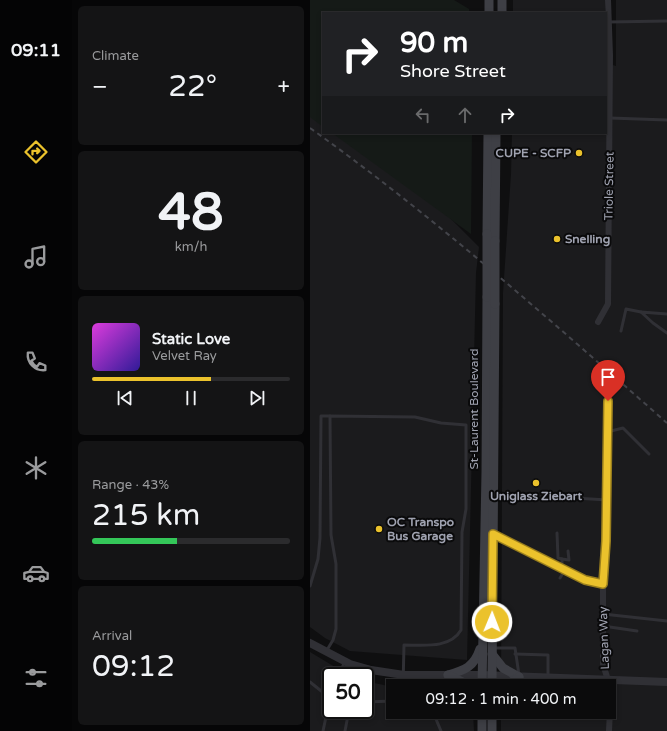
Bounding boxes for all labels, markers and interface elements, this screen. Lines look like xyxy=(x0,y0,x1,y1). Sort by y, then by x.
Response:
text: 90 m xyxy=(400,26,468,60)
icon: right xyxy=(334,28,386,80)
text: 09:11 xyxy=(11,39,61,61)
text: Climate xyxy=(92,48,139,64)
text: Shore Street xyxy=(400,60,506,82)
text: 22° xyxy=(168,68,217,105)
text: − xyxy=(92,74,108,100)
text: + xyxy=(278,74,290,100)
icon: left xyxy=(412,104,434,126)
icon: ahead xyxy=(454,104,476,126)
icon: right xyxy=(496,104,518,126)
icon: directions xyxy=(22,138,50,166)
place label: CUPE - SCFP xyxy=(496,146,571,160)
marker: CUPE - SCFP xyxy=(574,148,584,158)
street label: Triole Street xyxy=(601,151,617,220)
text: 48 xyxy=(158,181,224,244)
place label: Snelling xyxy=(565,232,610,247)
marker: Snelling xyxy=(552,234,562,244)
text: km/h xyxy=(175,239,207,255)
icon: music xyxy=(22,243,50,271)
text: Static Love xyxy=(152,330,230,348)
icon: phone xyxy=(22,348,50,376)
text: Velvet Ray xyxy=(152,348,217,364)
street label: St-Laurent Boulevard xyxy=(467,348,481,470)
pin xyxy=(591,360,625,401)
icon: arrive xyxy=(597,366,619,388)
icon: previous xyxy=(114,387,136,409)
icon: pause xyxy=(180,387,202,409)
icon: next xyxy=(246,387,268,409)
icon: climate xyxy=(22,454,50,482)
text: Range · 43% xyxy=(92,477,169,493)
marker: Uniglass Ziebart xyxy=(531,478,541,488)
place label: Uniglass Ziebart xyxy=(490,489,582,504)
text: 215 km xyxy=(92,497,200,534)
place label: OC Transpo Bus Garage xyxy=(387,515,454,544)
marker: OC Transpo Bus Garage xyxy=(374,524,384,534)
icon: car xyxy=(22,559,50,587)
position arrow xyxy=(471,601,513,643)
street label: Lagan Way xyxy=(596,606,612,670)
text: Arrival xyxy=(92,628,132,644)
text: 09:12 xyxy=(92,648,175,685)
icon: filters xyxy=(22,664,50,692)
speed limit sign: 50 xyxy=(322,667,374,719)
text: 09:12 · 1 min · 400 m xyxy=(426,690,576,708)

